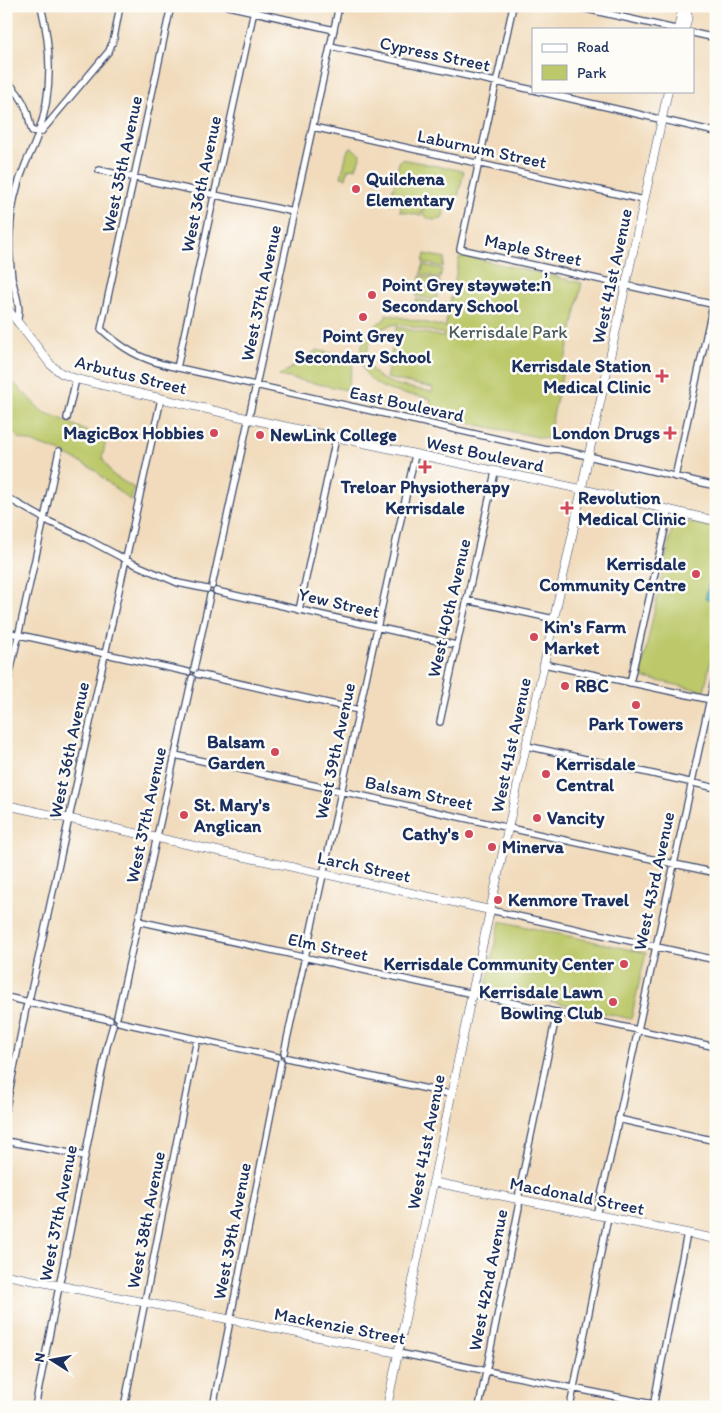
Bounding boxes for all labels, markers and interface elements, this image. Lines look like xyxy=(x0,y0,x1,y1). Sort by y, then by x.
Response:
legend xyxy=(532,28,694,92)
street label: Cypress Street xyxy=(378,32,493,76)
text: Road xyxy=(577,38,610,56)
text: Park xyxy=(577,64,607,82)
street label: West 35th Avenue xyxy=(97,94,147,234)
street label: West 36th Avenue xyxy=(176,114,226,254)
street label: Laburnum Street xyxy=(415,125,549,174)
place label: Quilchena Elementary xyxy=(366,168,455,211)
marker: Quilchena Elementary xyxy=(350,183,362,195)
street label: West 41st Avenue xyxy=(587,207,637,345)
street label: West 37th Avenue xyxy=(236,223,286,363)
street label: Maple Street xyxy=(482,229,584,271)
place label: Point Grey stəywəte:n̓ Secondary School xyxy=(382,272,551,317)
marker: Point Grey stəywəte:n̓ Secondary School xyxy=(366,289,378,301)
marker: Point Grey Secondary School xyxy=(357,311,369,323)
park label: Kerrisdale Park xyxy=(448,321,568,343)
place label: Point Grey Secondary School xyxy=(295,325,432,368)
street label: Arbutus Street xyxy=(73,350,190,400)
place label: Kerrisdale Station Medical Clinic xyxy=(511,355,652,398)
marker: Kerrisdale Station Medical Clinic xyxy=(655,369,669,383)
street label: East Boulevard xyxy=(348,381,466,427)
place label: MagicBox Hobbies xyxy=(63,422,204,444)
place label: London Drugs xyxy=(552,422,660,444)
place label: NewLink College xyxy=(270,424,397,446)
marker: MagicBox Hobbies xyxy=(208,427,220,439)
marker: London Drugs xyxy=(664,427,676,439)
marker: NewLink College xyxy=(254,429,266,441)
street label: West Boulevard xyxy=(424,431,546,477)
marker: Treloar Physiotherapy Kerrisdale xyxy=(418,460,432,474)
place label: Treloar Physiotherapy Kerrisdale xyxy=(340,476,510,519)
place label: Revolution Medical Clinic xyxy=(578,487,686,530)
marker: Revolution Medical Clinic xyxy=(560,501,574,515)
street label: West 40th Avenue xyxy=(422,536,476,680)
place label: Kerrisdale Community Centre xyxy=(539,553,686,596)
marker: Kerrisdale Community Centre xyxy=(690,568,702,580)
street label: Yew Street xyxy=(296,583,382,623)
place label: Kin's Farm Market xyxy=(544,616,627,659)
marker: Kin's Farm Market xyxy=(528,631,540,643)
place label: RBC xyxy=(575,675,609,697)
street label: West 41st Avenue xyxy=(486,676,536,814)
street label: West 36th Avenue xyxy=(44,680,94,820)
marker: RBC xyxy=(559,680,571,692)
street label: West 39th Avenue xyxy=(310,681,360,821)
marker: Park Towers xyxy=(630,699,642,711)
place label: Park Towers xyxy=(589,713,683,735)
place label: Balsam Garden xyxy=(207,731,266,774)
street label: West 37th Avenue xyxy=(121,745,171,885)
marker: Balsam Garden xyxy=(269,746,281,758)
place label: Kerrisdale Central xyxy=(556,753,636,796)
marker: Kerrisdale Central xyxy=(540,768,552,780)
street label: Balsam Street xyxy=(363,771,475,815)
place label: St. Mary's Anglican xyxy=(193,794,270,837)
place label: Vancity xyxy=(547,807,605,829)
marker: St. Mary's Anglican xyxy=(178,809,190,821)
street label: West 43rd Avenue xyxy=(629,810,679,952)
marker: Vancity xyxy=(531,812,543,824)
place label: Cathy's xyxy=(402,823,459,845)
marker: Cathy's xyxy=(463,828,475,840)
place label: Minerva xyxy=(502,836,565,858)
marker: Minerva xyxy=(486,841,498,853)
street label: Larch Street xyxy=(315,846,413,888)
place label: Kenmore Travel xyxy=(508,889,630,911)
marker: Kenmore Travel xyxy=(492,894,504,906)
street label: Elm Street xyxy=(286,928,370,966)
place label: Kerrisdale Community Center xyxy=(384,953,615,975)
marker: Kerrisdale Community Center xyxy=(618,958,630,970)
place label: Kerrisdale Lawn Bowling Club xyxy=(479,981,604,1024)
marker: Kerrisdale Lawn Bowling Club xyxy=(607,996,619,1008)
street label: West 41st Avenue xyxy=(402,1072,450,1212)
street label: West 37th Avenue xyxy=(34,1143,82,1283)
street label: West 38th Avenue xyxy=(122,1149,170,1291)
street label: West 39th Avenue xyxy=(208,1161,256,1301)
street label: Macdonald Street xyxy=(508,1172,647,1220)
street label: West 42nd Avenue xyxy=(463,1207,513,1353)
street label: Mackenzie Street xyxy=(272,1302,408,1350)
north arrow xyxy=(28,1336,78,1386)
text: N xyxy=(30,1351,49,1364)

